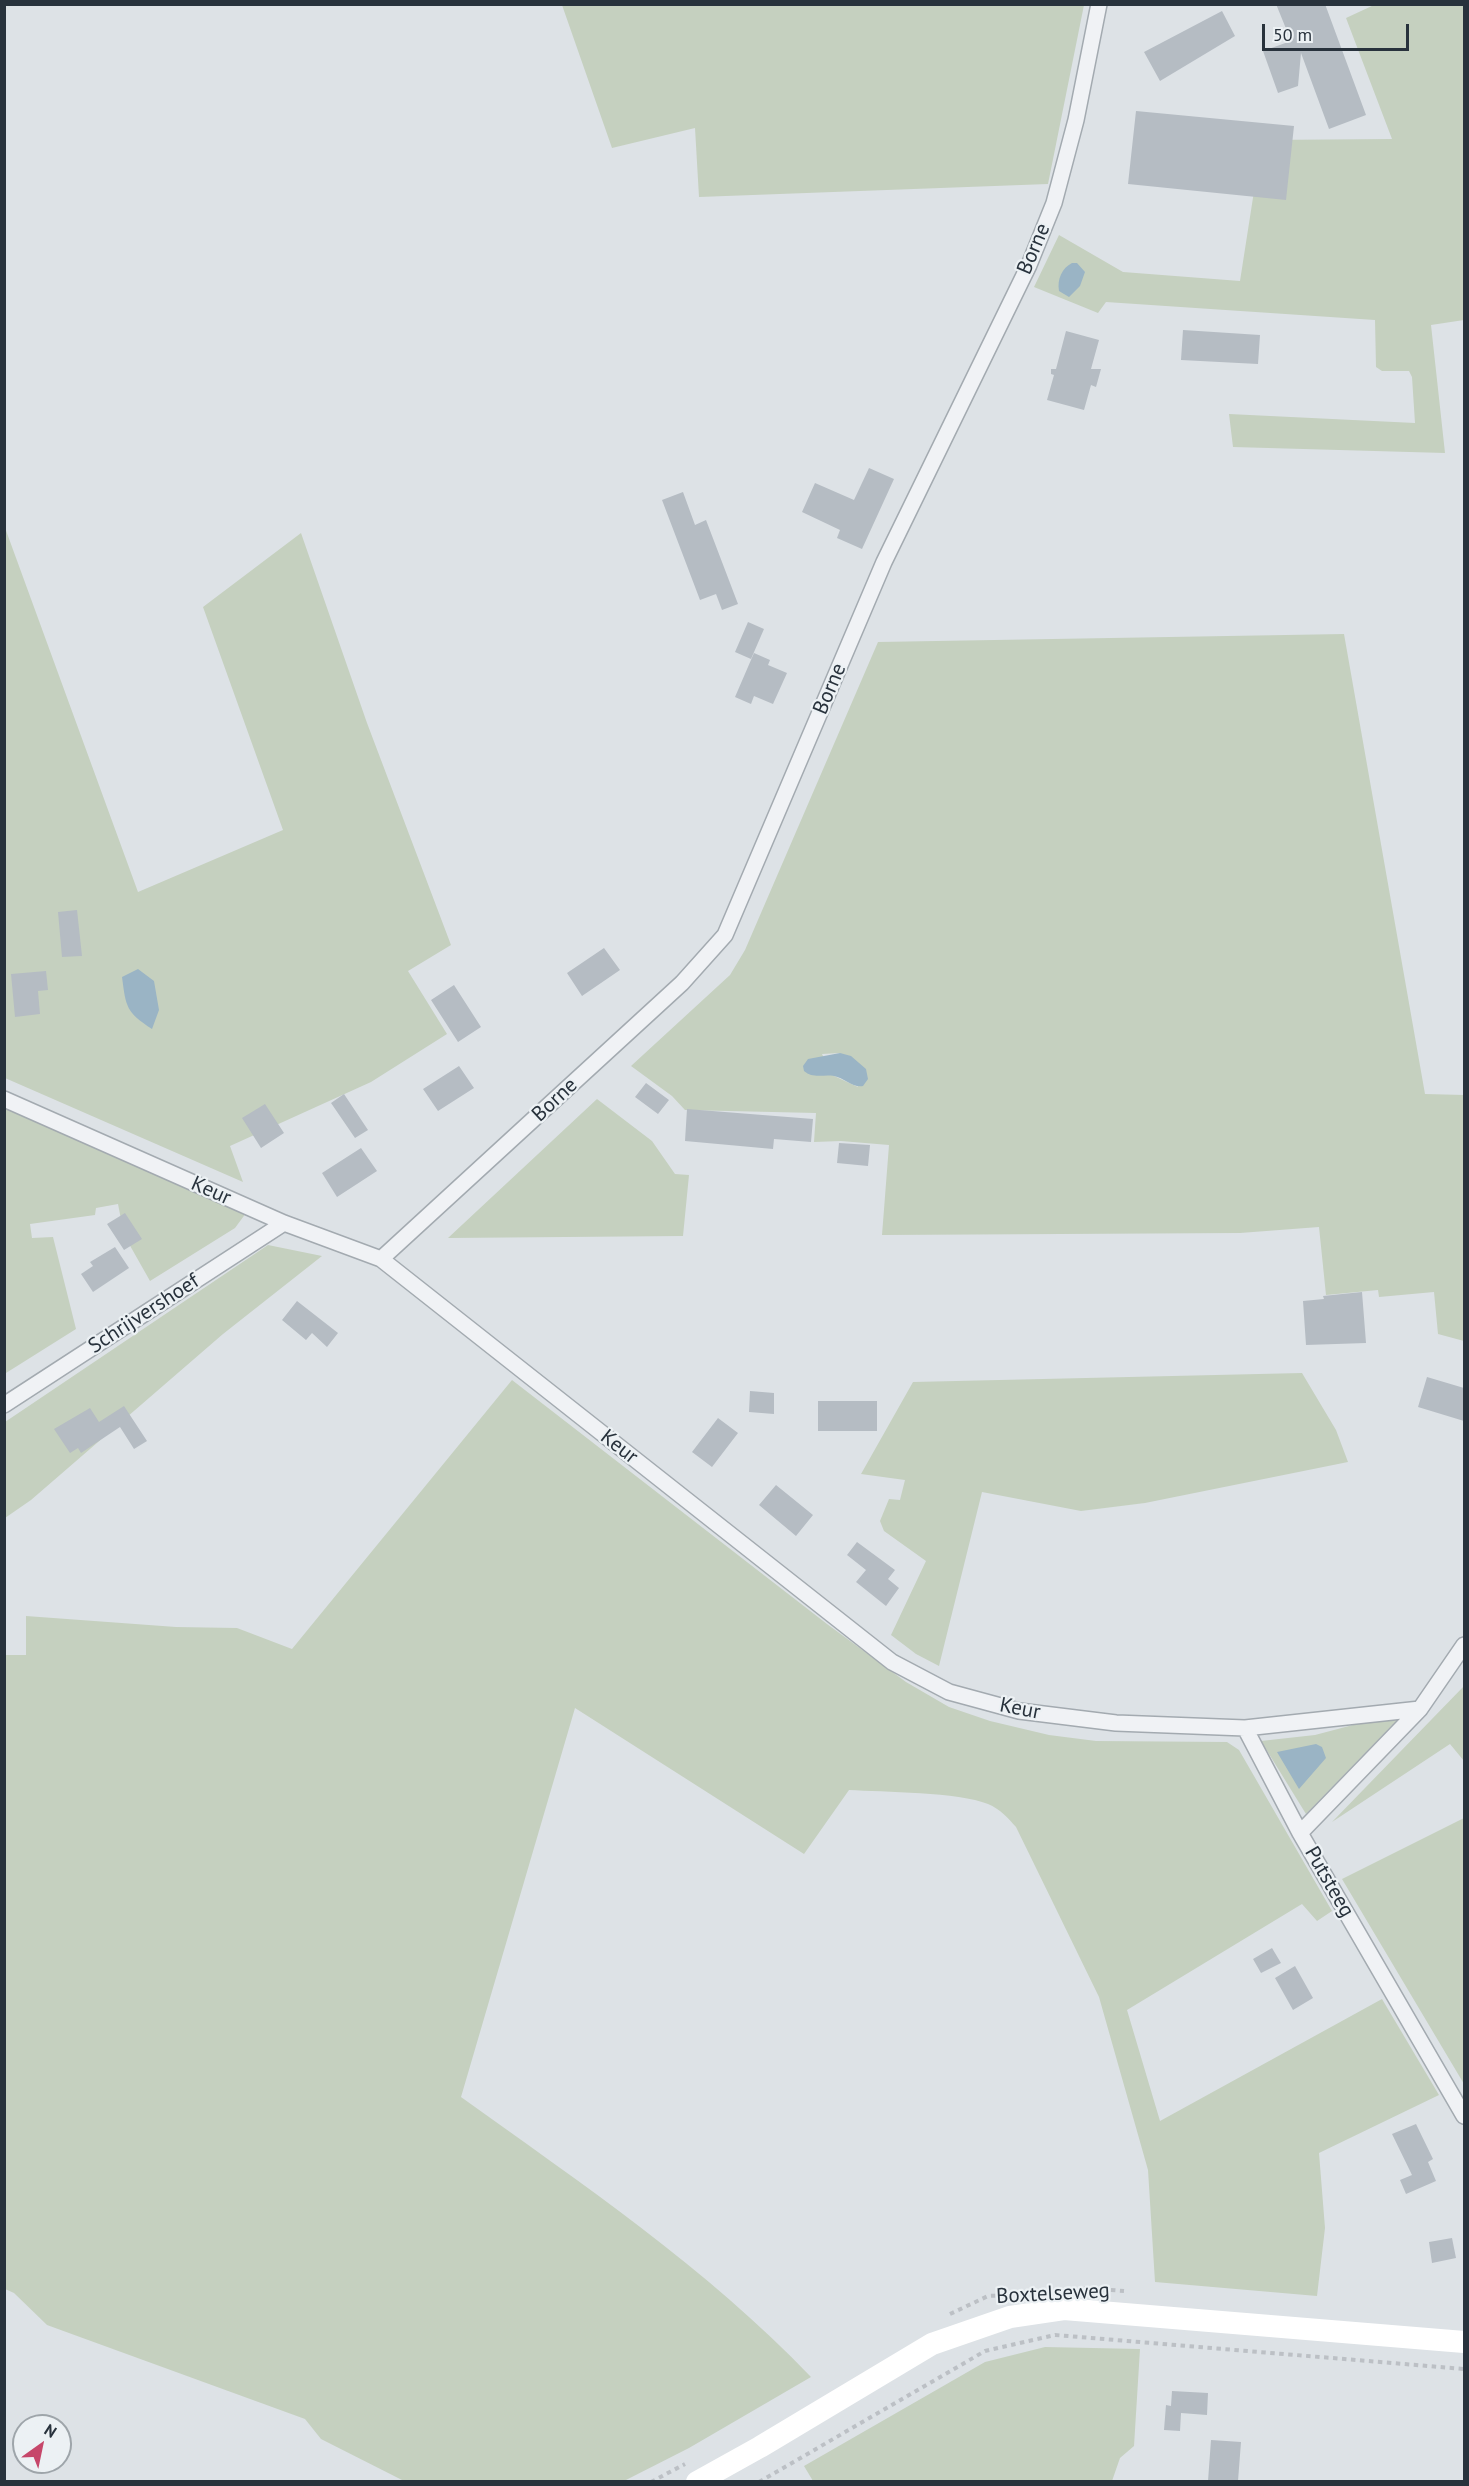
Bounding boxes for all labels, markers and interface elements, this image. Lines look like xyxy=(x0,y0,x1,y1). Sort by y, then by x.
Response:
scale bar xyxy=(1265,12,1412,50)
text: 50 m xyxy=(1273,23,1312,46)
street label: Borne xyxy=(1012,220,1056,278)
street label: Borne xyxy=(808,660,852,718)
street label: Borne xyxy=(527,1073,583,1127)
street label: Keur xyxy=(187,1171,235,1211)
street label: Schrijvershoef xyxy=(84,1269,204,1359)
street label: Keur xyxy=(595,1424,643,1470)
street label: Keur xyxy=(998,1693,1042,1725)
street label: Putsteeg xyxy=(1299,1842,1359,1922)
street label: Boxtelseweg xyxy=(996,2278,1110,2310)
north arrow xyxy=(12,2414,72,2474)
text: N xyxy=(41,2419,61,2442)

